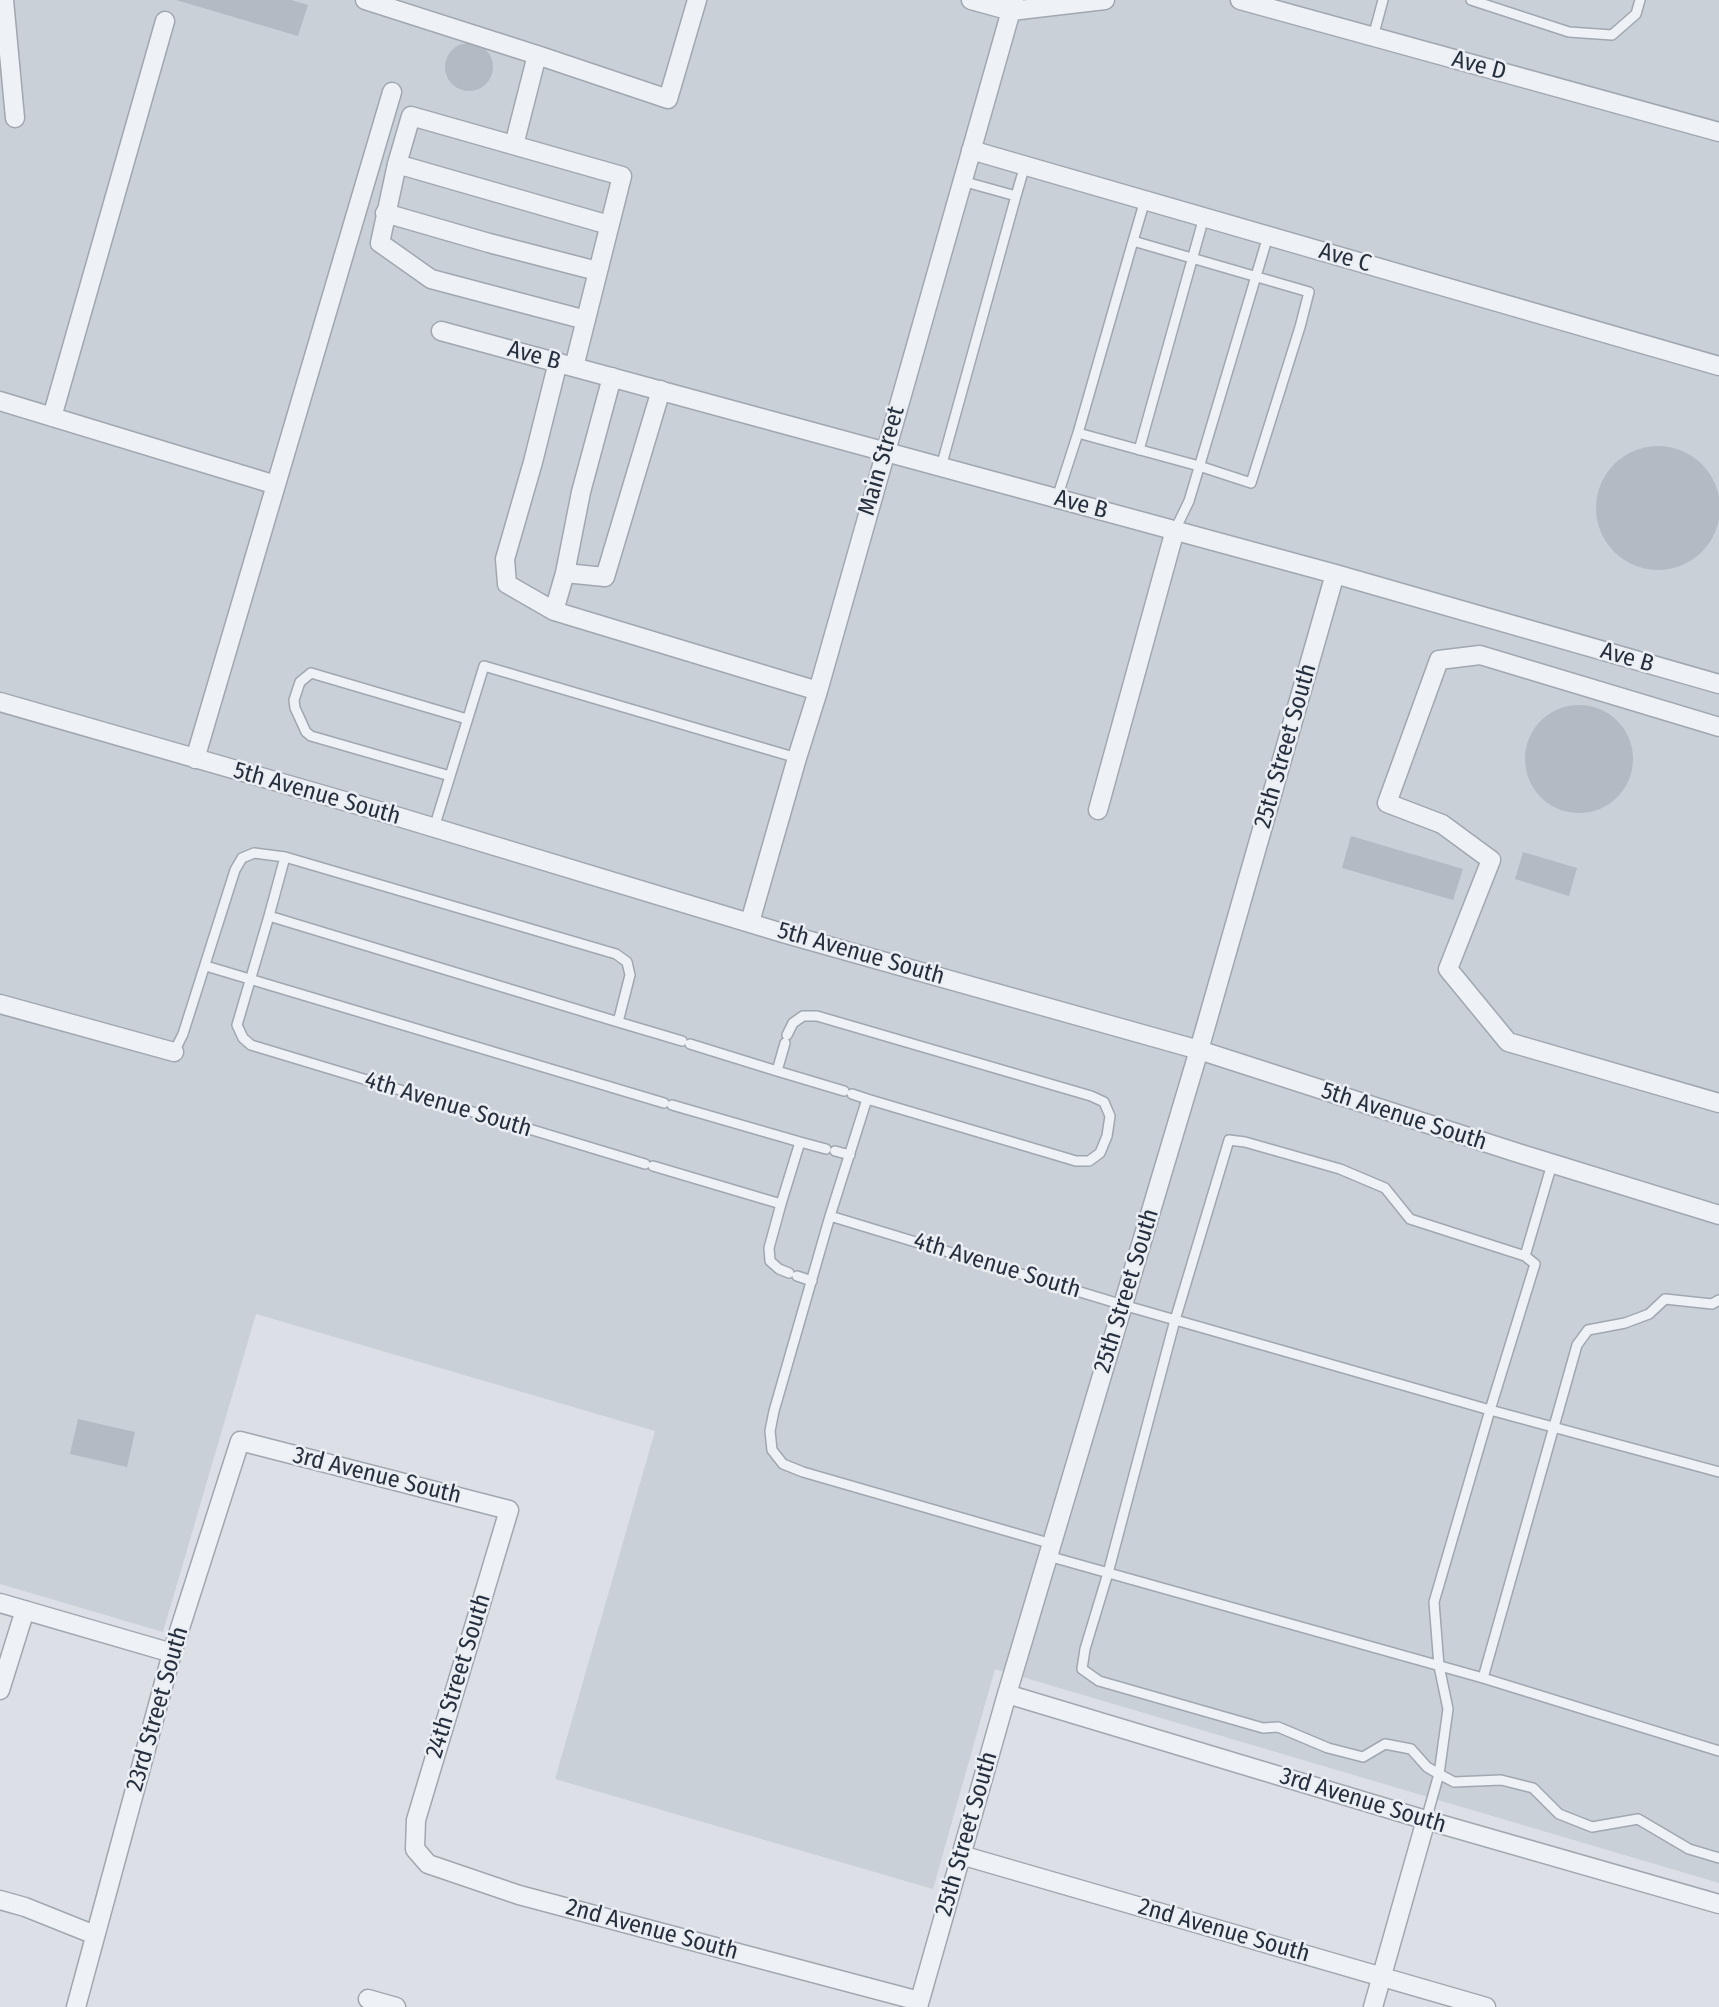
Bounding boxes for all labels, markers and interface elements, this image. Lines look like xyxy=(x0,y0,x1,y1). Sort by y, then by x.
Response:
street label: Ave D xyxy=(1449,45,1509,87)
street label: Ave C xyxy=(1316,237,1374,279)
street label: Ave B xyxy=(504,335,564,377)
street label: Main Street xyxy=(853,403,911,519)
street label: Ave B xyxy=(1051,484,1111,526)
street label: Ave B xyxy=(1597,637,1657,679)
street label: 25th Street South xyxy=(1249,660,1323,832)
street label: 5th Avenue South xyxy=(230,756,404,832)
street label: 5th Avenue South xyxy=(774,916,948,992)
street label: 4th Avenue South xyxy=(361,1066,535,1144)
street label: 5th Avenue South xyxy=(1318,1077,1490,1157)
street label: 25th Street South xyxy=(1088,1206,1166,1376)
street label: 4th Avenue South xyxy=(910,1227,1084,1305)
street label: 3rd Avenue South xyxy=(290,1441,464,1511)
street label: 24th Street South xyxy=(420,1590,498,1762)
street label: 23rd Street South xyxy=(121,1623,195,1795)
street label: 25th Street South xyxy=(930,1748,1004,1920)
street label: 3rd Avenue South xyxy=(1276,1762,1450,1840)
street label: 2nd Avenue South xyxy=(563,1893,741,1967)
street label: 2nd Avenue South xyxy=(1135,1893,1313,1969)

